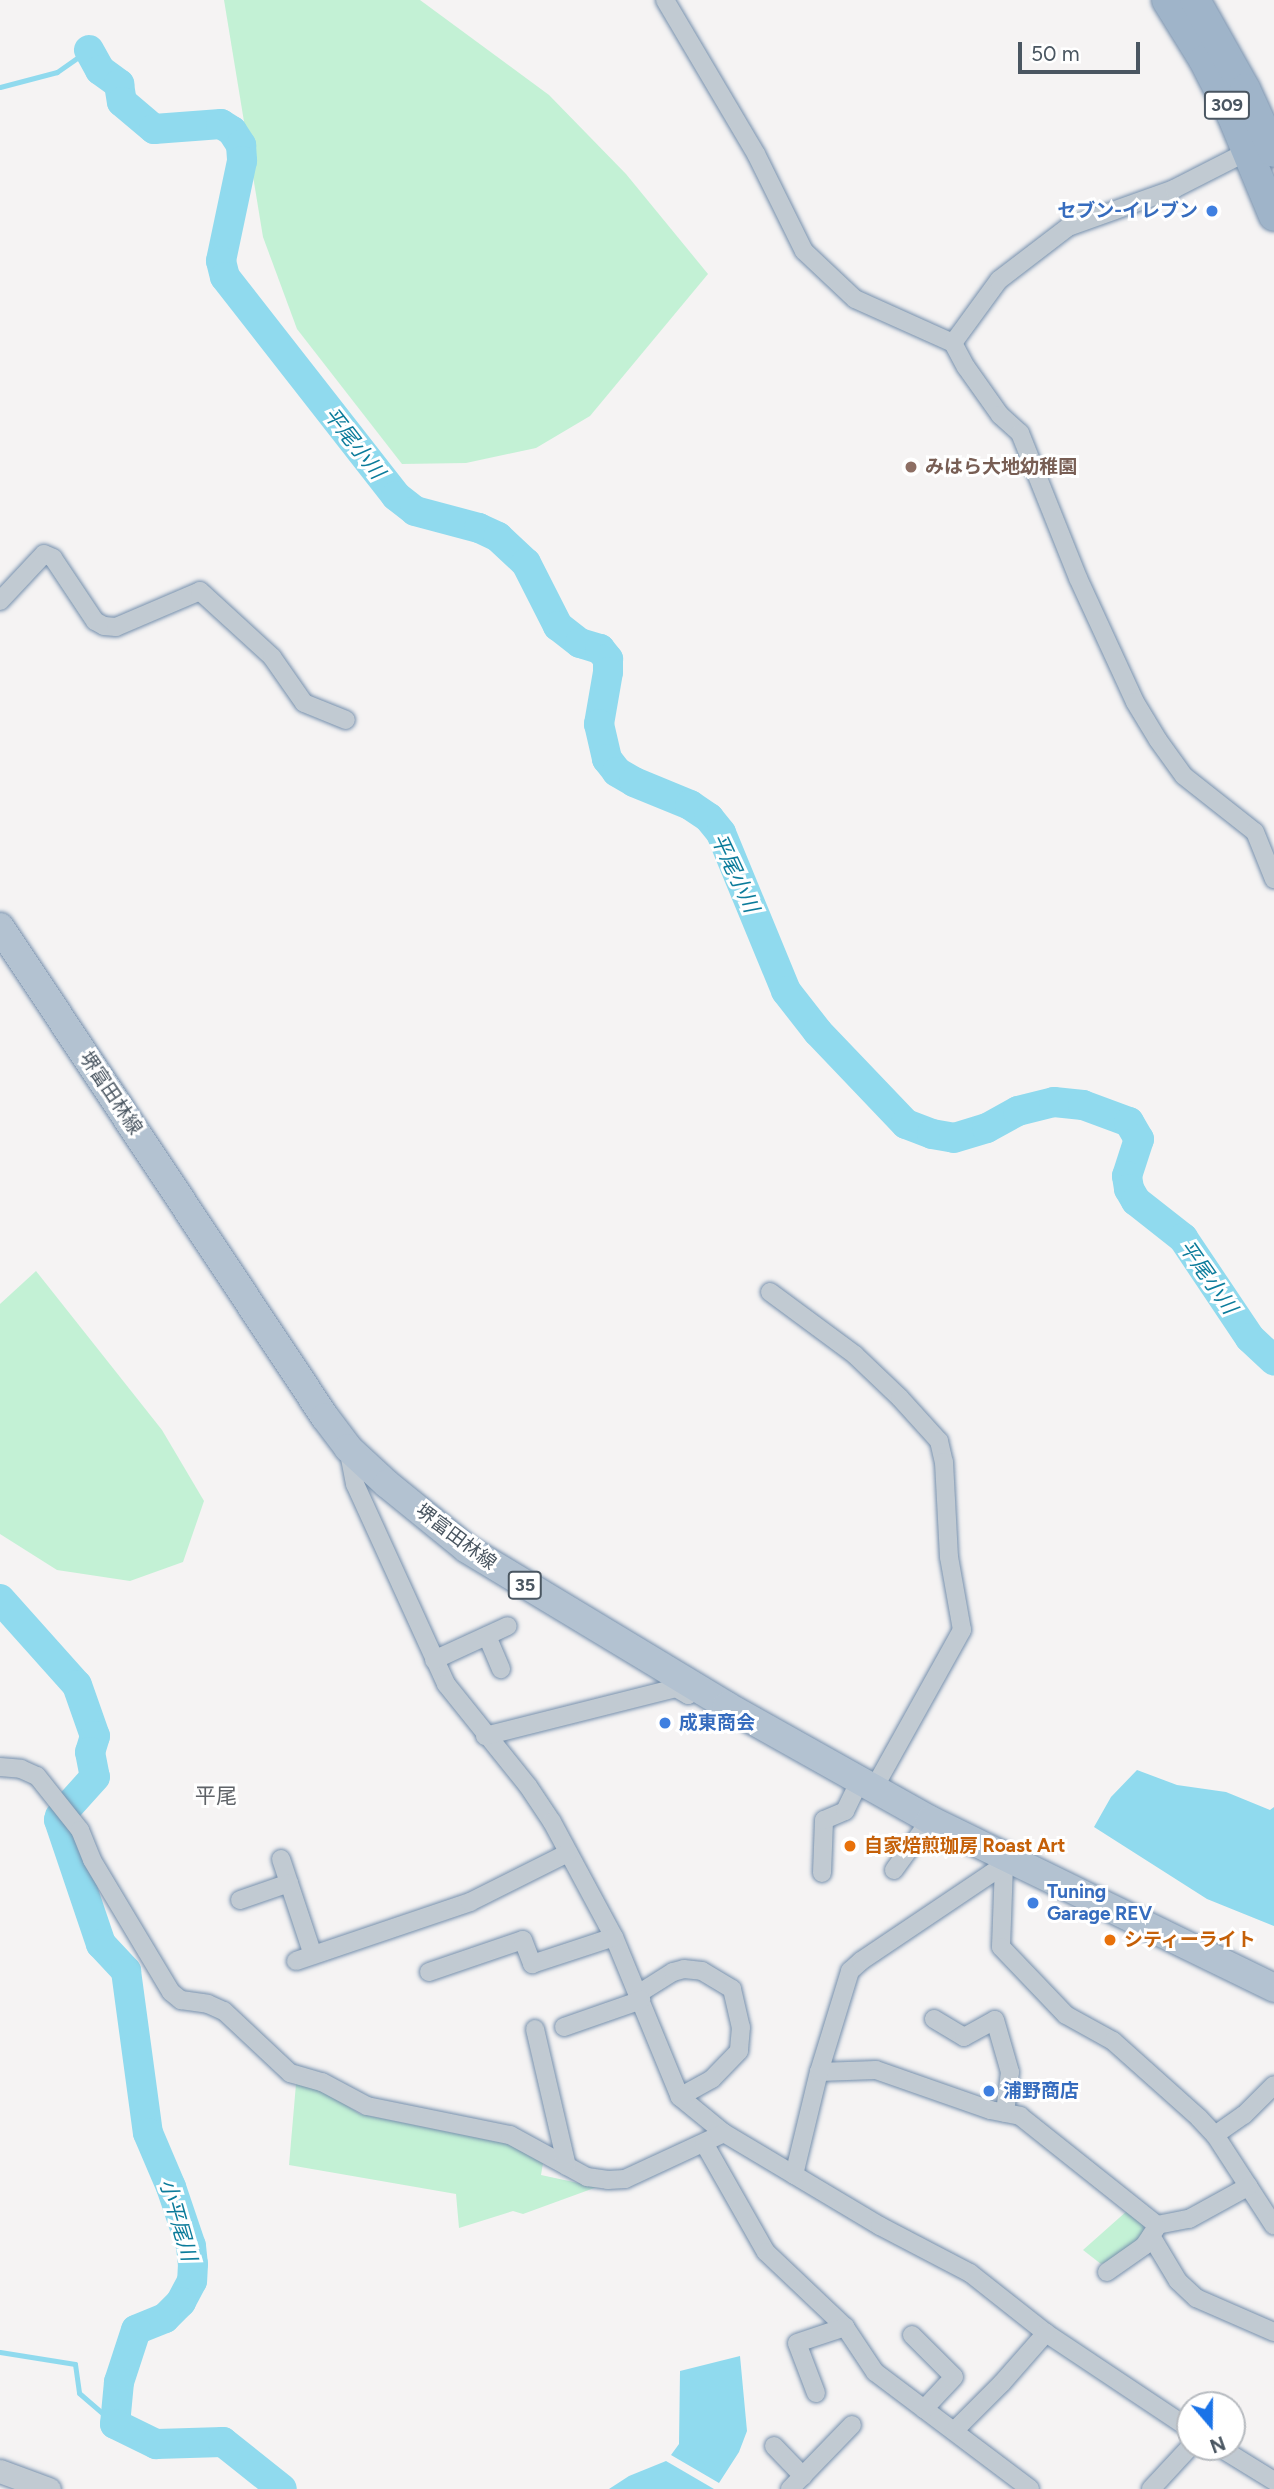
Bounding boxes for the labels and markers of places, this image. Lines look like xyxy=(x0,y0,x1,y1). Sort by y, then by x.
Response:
place label: セブン-イレブン xyxy=(1057,200,1198,222)
marker: セブン-イレブン xyxy=(1204,203,1220,219)
place label: みはら大地幼稚園 xyxy=(925,456,1077,478)
marker: みはら大地幼稚園 xyxy=(903,459,919,475)
place label: 成東商会 xyxy=(679,1712,755,1734)
marker: 成東商会 xyxy=(657,1715,673,1731)
place label: 自家焙煎珈房 Roast Art xyxy=(864,1835,1065,1857)
marker: 自家焙煎珈房 Roast Art xyxy=(842,1838,858,1854)
place label: Tuning Garage REV xyxy=(1047,1881,1152,1925)
marker: Tuning Garage REV xyxy=(1025,1895,1041,1911)
place label: シティーライト xyxy=(1124,1929,1257,1951)
marker: シティーライト xyxy=(1102,1932,1118,1948)
place label: 浦野商店 xyxy=(1003,2080,1079,2102)
marker: 浦野商店 xyxy=(981,2083,997,2099)

